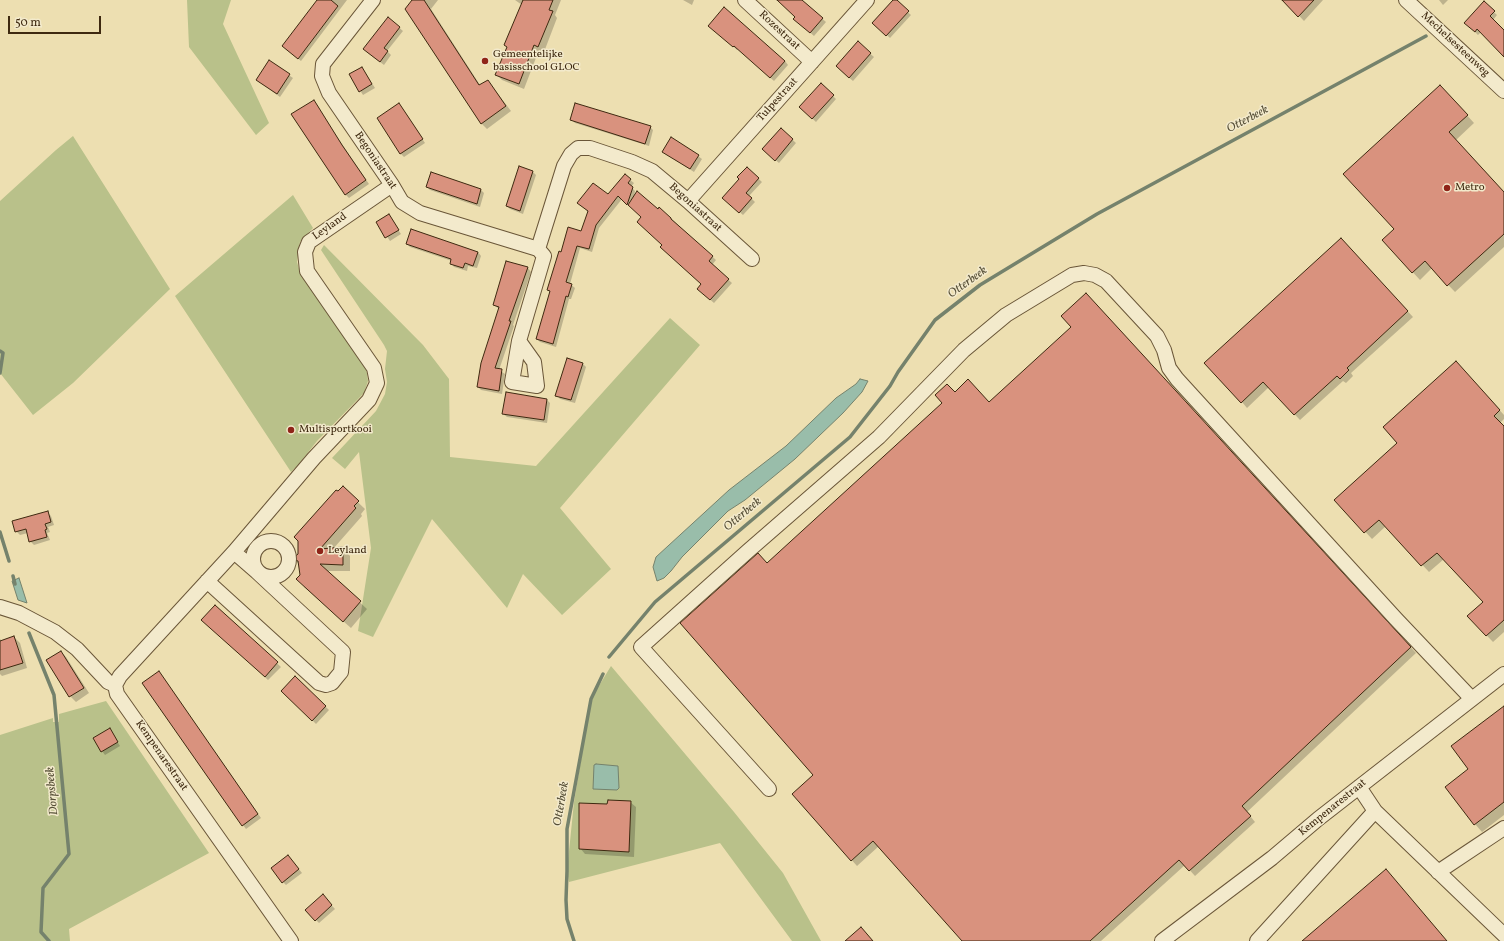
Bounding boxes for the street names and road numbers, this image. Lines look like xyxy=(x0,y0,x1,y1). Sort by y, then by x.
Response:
street label: Rozestraat xyxy=(756,9,802,53)
street label: Mechelsesteenweg xyxy=(1418,10,1492,80)
street label: Tulpestraat xyxy=(755,75,801,125)
street label: Begoniastraat xyxy=(351,130,399,192)
street label: Begoniastraat xyxy=(666,181,724,235)
street label: Leyland xyxy=(310,210,350,244)
street label: Kempenarestraat xyxy=(132,718,190,794)
street label: Kempenarestraat xyxy=(1297,777,1369,839)

